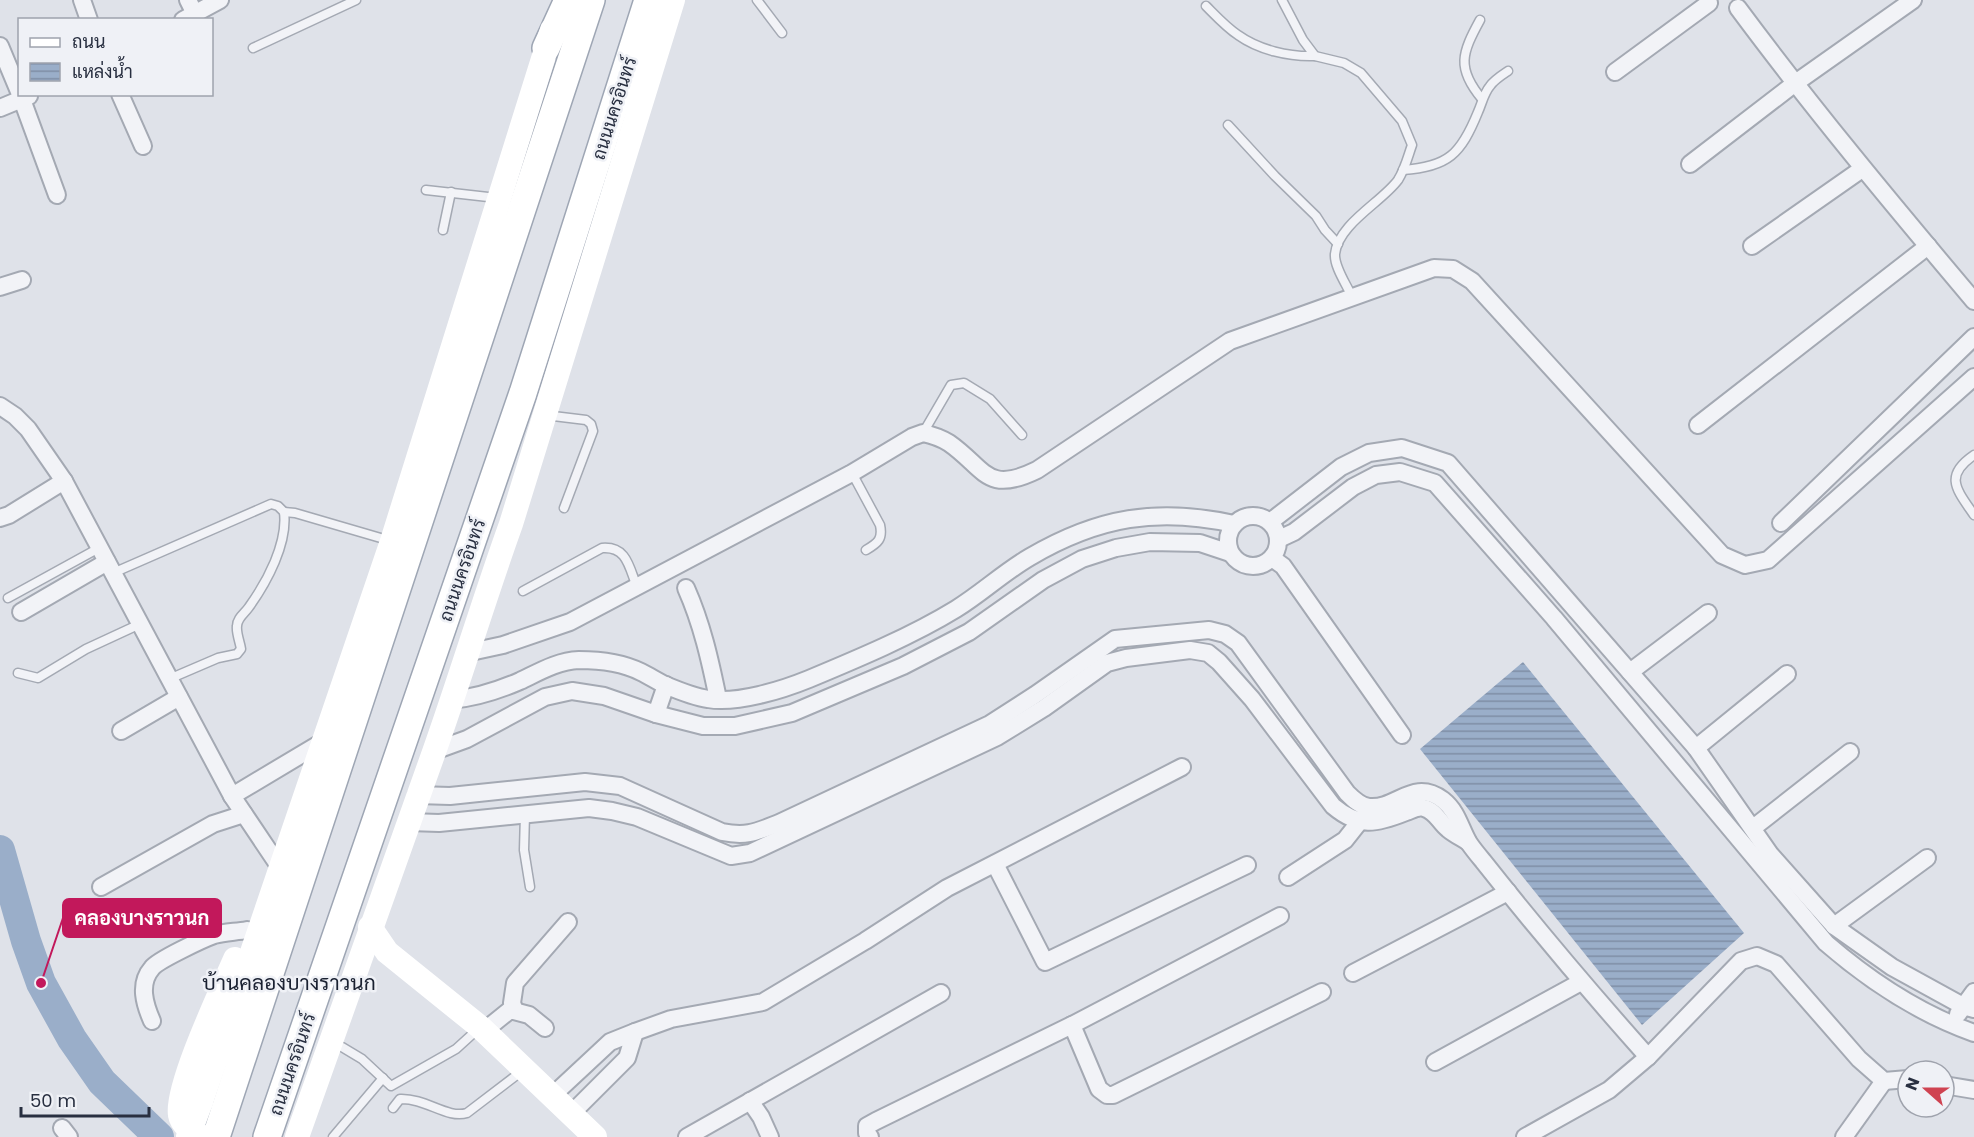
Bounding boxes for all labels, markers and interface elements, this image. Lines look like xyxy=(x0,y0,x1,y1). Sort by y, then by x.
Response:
legend xyxy=(18,18,213,96)
text: ถนน xyxy=(72,29,105,54)
street label: ถนนนครอินทร์ xyxy=(586,53,643,163)
text: แหล่งน้ำ xyxy=(72,56,133,84)
street label: ถนนนครอินทร์ xyxy=(433,515,491,625)
callout: คลองบางราวนก xyxy=(63,899,221,937)
text: คลองบางราวนก xyxy=(75,904,209,932)
district label: บ้านคลองบางราวนก xyxy=(202,968,376,997)
street label: ถนนนครอินทร์ xyxy=(263,1009,321,1119)
north arrow xyxy=(1896,1059,1956,1119)
text: N xyxy=(1900,1074,1925,1094)
scale bar xyxy=(21,1080,148,1118)
text: 50 m xyxy=(30,1088,76,1113)

